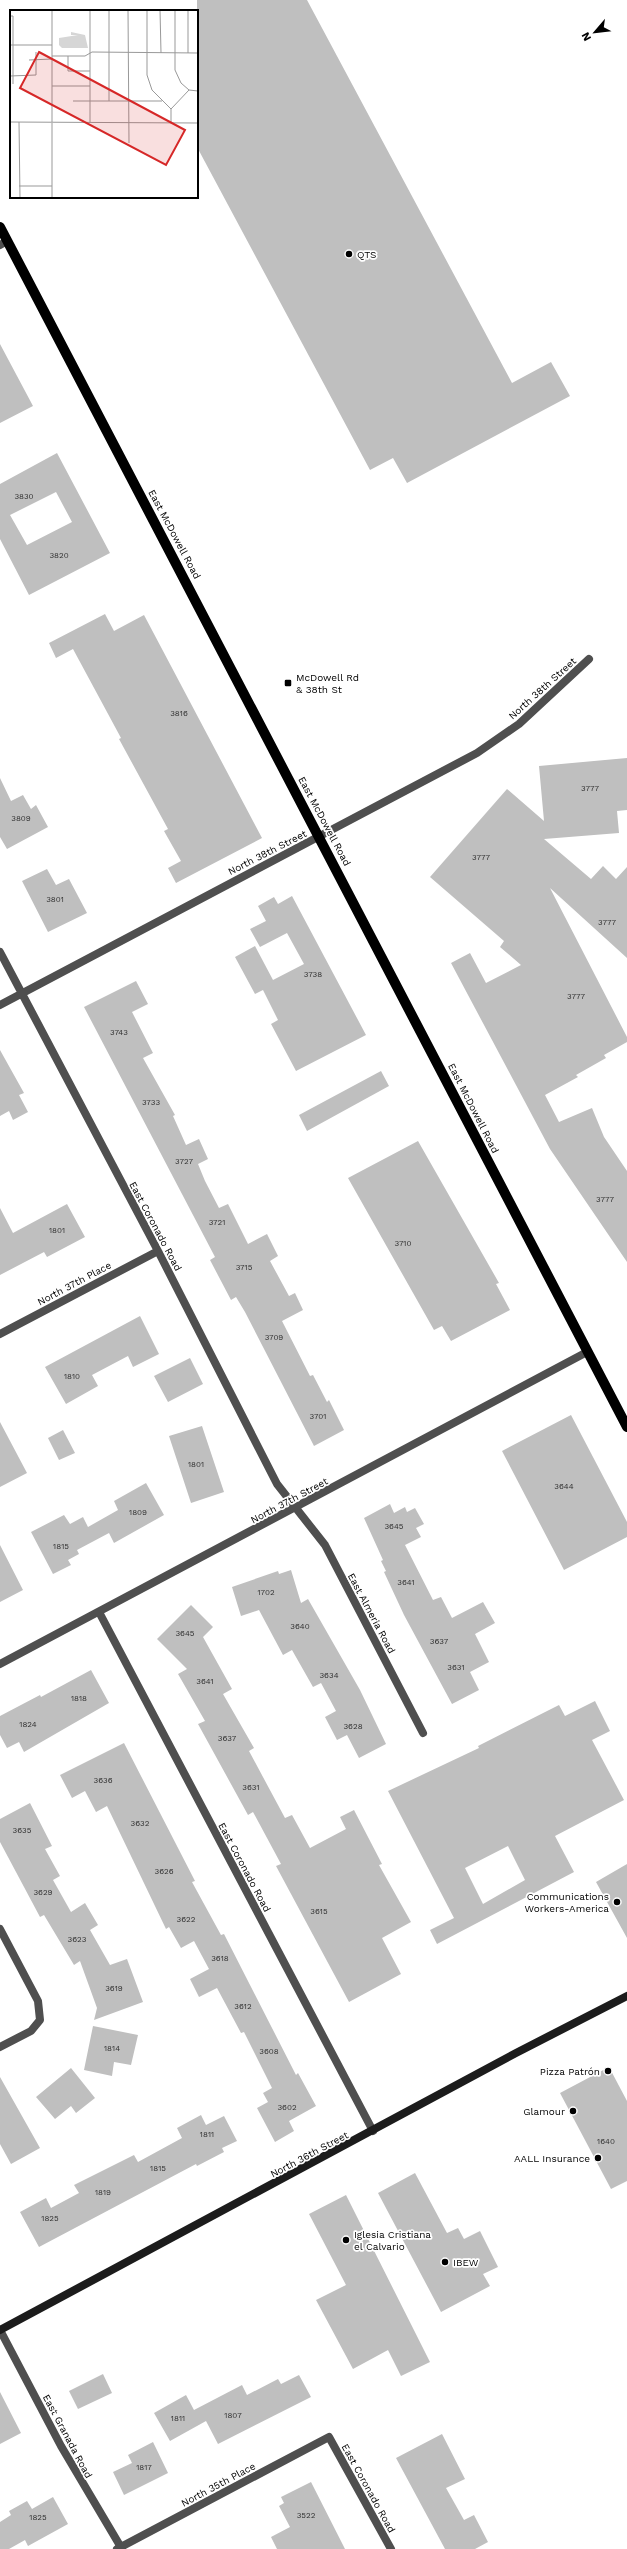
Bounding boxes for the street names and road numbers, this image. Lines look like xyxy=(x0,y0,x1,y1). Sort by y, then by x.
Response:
street label: East McDowell Road xyxy=(146,488,203,581)
street label: North 38th Street xyxy=(506,655,579,721)
street label: East McDowell Road xyxy=(296,775,353,868)
street label: North 38th Street xyxy=(226,827,309,877)
street label: East McDowell Road xyxy=(446,1061,501,1155)
street label: East Coronado Road xyxy=(127,1180,184,1273)
street label: North 37th Place xyxy=(36,1259,113,1308)
street label: North 37th Street xyxy=(249,1475,330,1525)
street label: East Almeria Road xyxy=(346,1571,397,1655)
street label: East Coronado Road xyxy=(216,1821,273,1914)
street label: North 36th Street xyxy=(268,2129,351,2180)
street label: East Granada Road xyxy=(41,2393,94,2480)
street label: East Coronado Road xyxy=(340,2442,398,2534)
street label: North 35th Place xyxy=(179,2460,257,2509)

